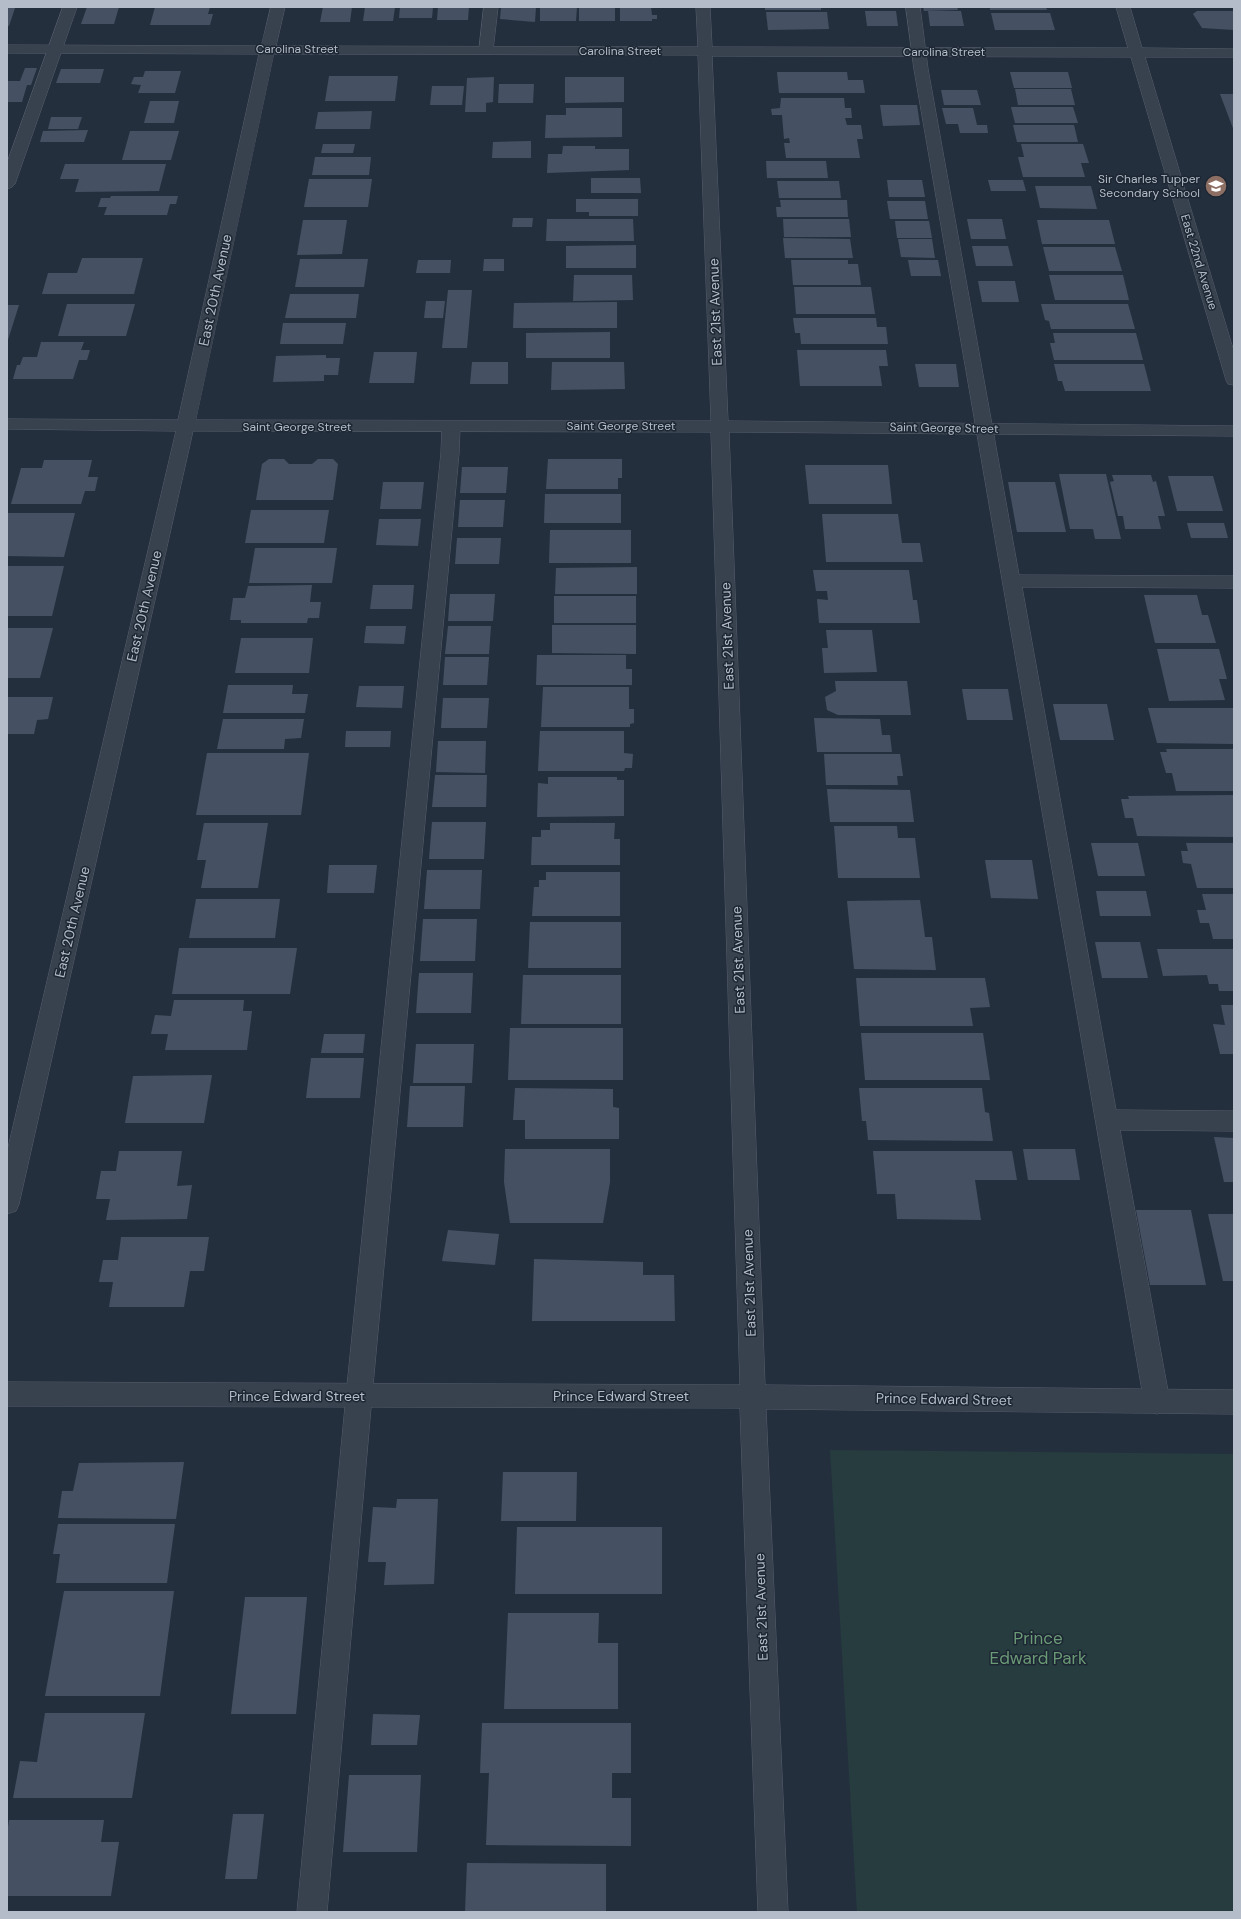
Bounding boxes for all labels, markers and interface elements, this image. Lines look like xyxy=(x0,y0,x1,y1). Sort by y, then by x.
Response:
street label: Carolina Street xyxy=(256,41,339,57)
street label: Carolina Street xyxy=(579,43,662,59)
street label: Carolina Street xyxy=(903,44,986,60)
place label: Sir Charles Tupper Secondary School xyxy=(1098,171,1201,201)
school or university icon: Sir Charles Tupper Secondary School xyxy=(1203,173,1229,199)
street label: East 22nd Avenue xyxy=(1177,212,1221,312)
street label: East 20th Avenue xyxy=(194,232,236,348)
street label: East 21st Avenue xyxy=(704,258,726,366)
street label: Saint George Street xyxy=(567,418,676,434)
street label: Saint George Street xyxy=(243,419,352,435)
street label: Saint George Street xyxy=(889,419,999,437)
street label: East 20th Avenue xyxy=(122,548,166,663)
street label: East 21st Avenue xyxy=(716,582,738,690)
street label: East 20th Avenue xyxy=(50,864,94,979)
street label: East 21st Avenue xyxy=(727,906,749,1014)
street label: East 21st Avenue xyxy=(738,1229,760,1337)
street label: Prince Edward Street xyxy=(229,1387,365,1405)
street label: Prince Edward Street xyxy=(553,1387,689,1405)
street label: Prince Edward Street xyxy=(876,1389,1012,1409)
street label: East 21st Avenue xyxy=(750,1553,772,1661)
park label: Prince Edward Park xyxy=(990,1627,1087,1669)

